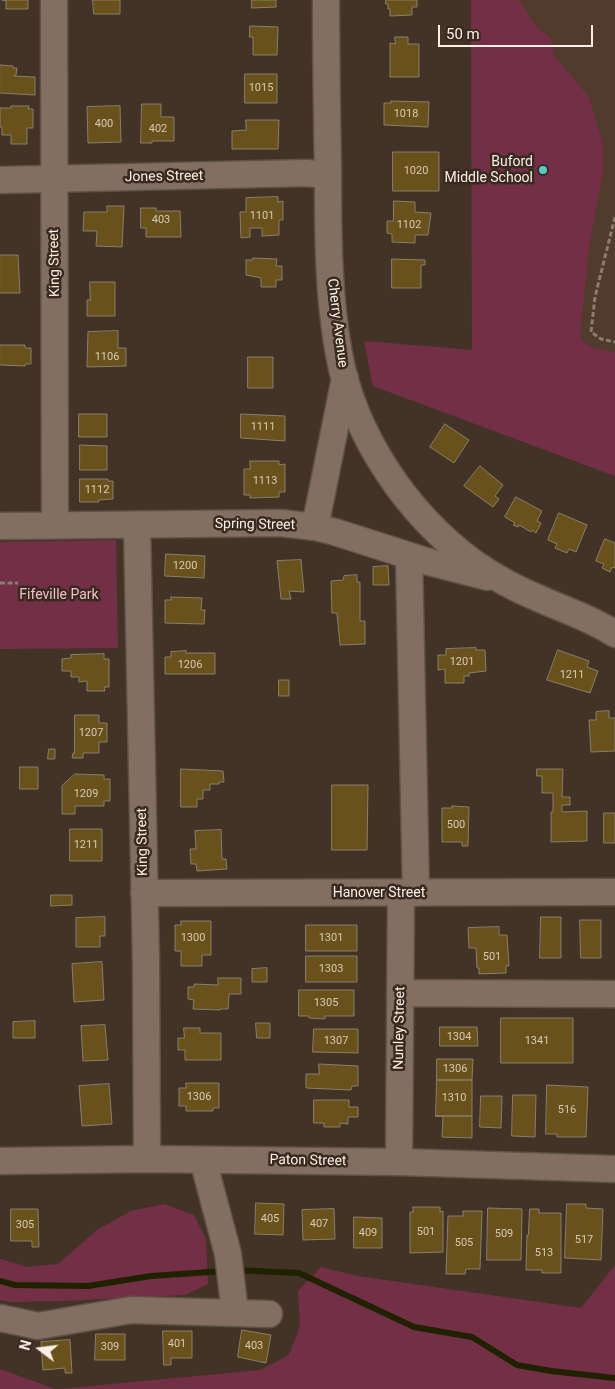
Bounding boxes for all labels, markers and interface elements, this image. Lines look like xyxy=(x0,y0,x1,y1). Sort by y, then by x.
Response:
scale bar xyxy=(440,15,595,47)
text: 50 m xyxy=(446,25,480,43)
house number: 1015 xyxy=(249,81,273,95)
house number: 1018 xyxy=(394,107,418,121)
house number: 400 xyxy=(95,117,113,131)
house number: 402 xyxy=(149,122,167,136)
place label: Buford Middle School xyxy=(445,154,533,186)
house number: 1020 xyxy=(404,164,428,178)
marker: Buford Middle School xyxy=(537,164,549,176)
street label: Jones Street xyxy=(125,168,203,186)
house number: 1101 xyxy=(250,209,274,223)
house number: 403 xyxy=(152,213,170,227)
house number: 1102 xyxy=(397,218,421,232)
street label: King Street xyxy=(46,229,64,297)
street label: Cherry Avenue xyxy=(323,277,351,369)
house number: 1106 xyxy=(95,350,119,364)
house number: 1111 xyxy=(251,420,275,434)
house number: 1113 xyxy=(253,474,277,488)
house number: 1112 xyxy=(85,483,109,497)
street label: Spring Street xyxy=(215,516,295,534)
house number: 1200 xyxy=(173,559,197,573)
park label: Fifeville Park xyxy=(19,587,99,603)
house number: 1201 xyxy=(450,655,474,669)
house number: 1206 xyxy=(178,658,202,672)
house number: 1211 xyxy=(560,668,584,682)
house number: 1207 xyxy=(79,726,103,740)
house number: 1209 xyxy=(74,787,98,801)
street label: King Street xyxy=(134,808,152,876)
house number: 500 xyxy=(447,818,465,832)
house number: 1211 xyxy=(74,838,98,852)
street label: Hanover Street xyxy=(333,885,425,901)
house number: 1300 xyxy=(181,931,205,945)
house number: 1301 xyxy=(319,931,343,945)
house number: 501 xyxy=(483,950,501,964)
house number: 1303 xyxy=(319,962,343,976)
street label: Nunley Street xyxy=(391,986,409,1070)
house number: 1305 xyxy=(314,996,338,1010)
house number: 1304 xyxy=(447,1030,471,1044)
house number: 1307 xyxy=(324,1034,348,1048)
house number: 1341 xyxy=(525,1034,549,1048)
house number: 1306 xyxy=(443,1062,467,1076)
house number: 1306 xyxy=(187,1090,211,1104)
house number: 1310 xyxy=(442,1091,466,1105)
house number: 516 xyxy=(558,1103,576,1117)
street label: Paton Street xyxy=(269,1152,347,1170)
house number: 405 xyxy=(261,1212,279,1226)
house number: 407 xyxy=(310,1217,328,1231)
house number: 305 xyxy=(16,1218,34,1232)
house number: 501 xyxy=(417,1225,435,1239)
house number: 409 xyxy=(359,1226,377,1240)
house number: 509 xyxy=(495,1227,513,1241)
house number: 517 xyxy=(575,1233,593,1247)
house number: 505 xyxy=(455,1236,473,1250)
house number: 513 xyxy=(535,1246,553,1260)
north arrow xyxy=(15,1324,65,1374)
house number: 401 xyxy=(168,1337,186,1351)
text: N xyxy=(17,1338,35,1352)
house number: 403 xyxy=(245,1339,263,1353)
house number: 309 xyxy=(101,1340,119,1354)

